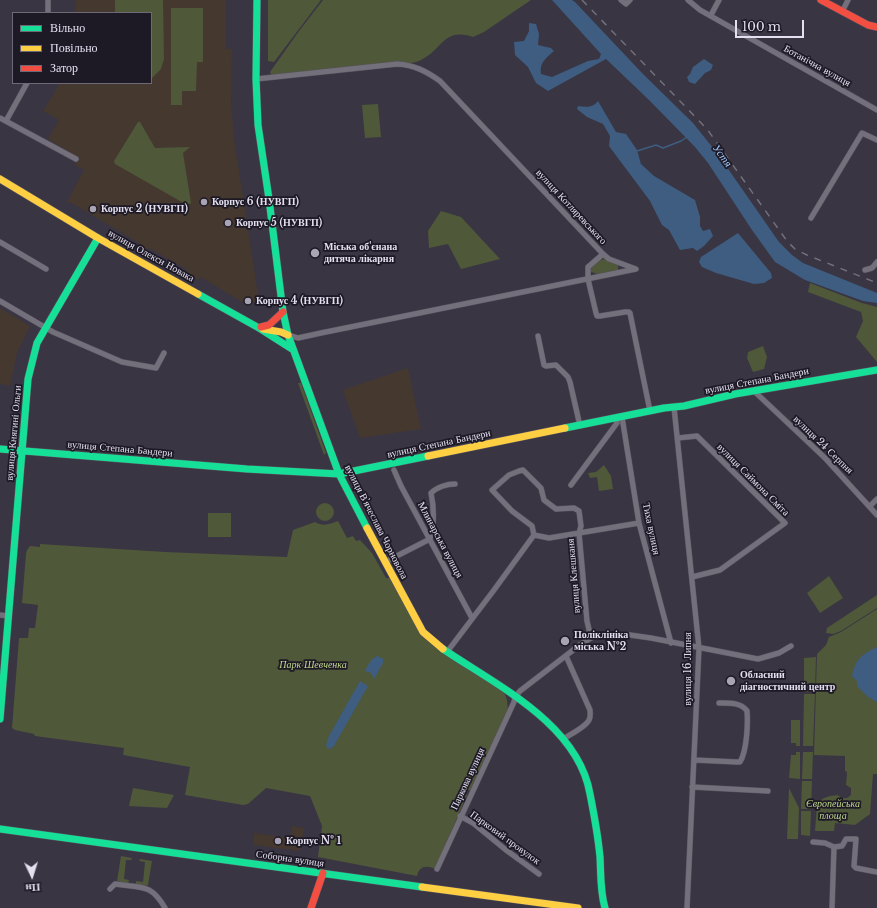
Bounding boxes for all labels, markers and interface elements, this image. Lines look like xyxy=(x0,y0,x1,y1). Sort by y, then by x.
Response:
legend xyxy=(12,12,152,84)
scale bar xyxy=(737,12,806,38)
text: 100 m xyxy=(742,19,781,34)
text: Вільно xyxy=(50,20,85,35)
text: Повільно xyxy=(50,40,98,55)
street label: Ботанічна вулиця xyxy=(781,43,853,89)
text: Затор xyxy=(50,60,78,75)
water label: Устя xyxy=(709,142,735,170)
street label: вулиця Котляревського xyxy=(533,167,609,247)
place label: Корпус 6 (НУВГП) xyxy=(212,196,299,208)
marker: Корпус 6 (НУВГП) xyxy=(199,197,209,207)
place label: Корпус 2 (НУВГП) xyxy=(101,203,188,215)
marker: Корпус 2 (НУВГП) xyxy=(88,204,98,214)
place label: Корпус 5 (НУВГП) xyxy=(236,217,322,229)
marker: Корпус 5 (НУВГП) xyxy=(223,218,233,228)
street label: вулиця Олекси Новака xyxy=(106,227,196,285)
place label: Міська об'єнана дитяча лікарня xyxy=(324,241,397,264)
marker: Міська об'єнана дитяча лікарня xyxy=(309,247,321,259)
place label: Корпус 4 (НУВГП) xyxy=(256,295,343,307)
marker: Корпус 4 (НУВГП) xyxy=(243,296,253,306)
street label: вулиця Степана Бандери xyxy=(704,365,810,397)
street label: вулиця Княгині Ольги xyxy=(4,385,24,481)
street label: вулиця 24 Серпня xyxy=(791,413,855,477)
street label: вулиця Степана Бандери xyxy=(386,427,492,461)
street label: вулиця Степана Бандери xyxy=(67,438,173,460)
street label: вулиця Саймона Сміта xyxy=(714,441,792,519)
street label: вулиця Вʼячеслава Чорновола xyxy=(342,463,410,581)
street label: Млинарська вулиця xyxy=(415,500,465,580)
street label: Тиха вулиця xyxy=(640,502,662,556)
street label: вулиця Клешканя xyxy=(565,538,583,614)
place label: Поліклініка міська №2 xyxy=(574,629,628,652)
street label: вулиця 16 Липня xyxy=(682,632,694,706)
marker: Поліклініка міська №2 xyxy=(559,635,571,647)
park label: Парк Шевченка xyxy=(279,659,347,671)
place label: Обласний діагностичний центр xyxy=(740,669,835,692)
marker: Обласний діагностичний центр xyxy=(725,675,737,687)
street label: Паркова вулиця xyxy=(448,746,488,812)
park label: Європейська площа xyxy=(806,798,860,822)
street label: Парковий провулок xyxy=(468,809,542,867)
place label: Корпус № 1 xyxy=(286,835,341,847)
marker: Корпус № 1 xyxy=(273,836,283,846)
street label: Соборна вулиця xyxy=(255,848,325,870)
north arrow xyxy=(12,856,52,896)
text: Пн xyxy=(25,880,41,895)

